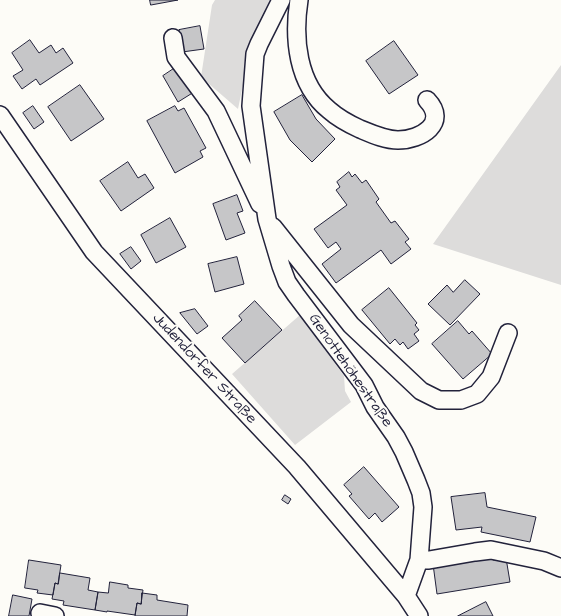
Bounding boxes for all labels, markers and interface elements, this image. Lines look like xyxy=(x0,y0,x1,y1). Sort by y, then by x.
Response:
street label: Judendorfer Straße xyxy=(148,310,260,428)
street label: Genottehöhestraße xyxy=(304,311,396,431)

